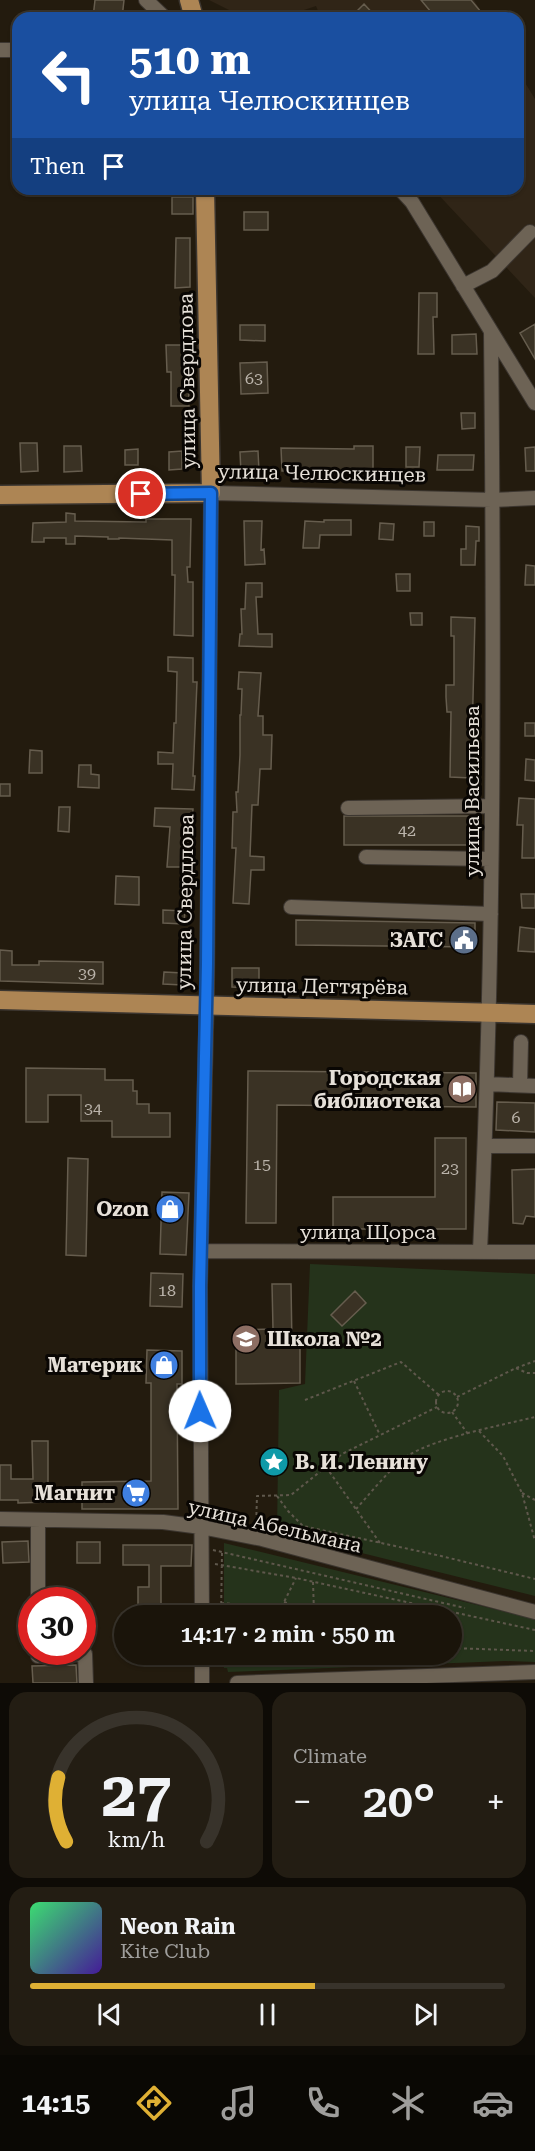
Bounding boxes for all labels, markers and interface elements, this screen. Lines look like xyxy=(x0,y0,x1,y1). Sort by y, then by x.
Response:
text: 510 m xyxy=(129,35,251,84)
icon: left xyxy=(30,36,108,114)
text: улица Челюскинцев xyxy=(129,85,410,117)
icon: arrive xyxy=(97,150,130,183)
text: Then xyxy=(30,154,85,179)
street label: улица Свердлова xyxy=(173,293,201,469)
house number: 63 xyxy=(245,369,263,388)
street label: улица Челюскинцев xyxy=(218,459,426,487)
pin xyxy=(115,468,166,519)
icon: arrive xyxy=(124,477,157,510)
street label: улица Васильева xyxy=(460,705,484,877)
street label: улица Свердлова xyxy=(171,814,199,990)
house number: 42 xyxy=(398,821,416,840)
public building icon: ЗАГС xyxy=(448,924,480,956)
place label: ЗАГС xyxy=(390,928,443,952)
house number: 39 xyxy=(78,964,96,983)
street label: улица Дегтярёва xyxy=(236,973,408,1000)
place label: Городская библиотека xyxy=(314,1066,441,1113)
library icon: Городская библиотека xyxy=(446,1073,478,1105)
house number: 34 xyxy=(84,1099,102,1118)
house number: 6 xyxy=(512,1108,521,1127)
house number: 15 xyxy=(253,1155,271,1174)
house number: 23 xyxy=(441,1159,459,1178)
shop icon: Ozon xyxy=(154,1193,186,1225)
place label: Ozon xyxy=(96,1197,150,1221)
street label: улица Щорса xyxy=(300,1220,436,1244)
house number: 18 xyxy=(158,1281,176,1300)
school or university icon: Школа №2 xyxy=(230,1323,262,1355)
place label: Школа №2 xyxy=(267,1327,382,1351)
shop icon: Материк xyxy=(148,1349,180,1381)
place label: Материк xyxy=(47,1353,143,1377)
position arrow xyxy=(168,1379,232,1443)
place icon: В. И. Ленину xyxy=(258,1446,290,1478)
place label: В. И. Ленину xyxy=(295,1450,428,1474)
supermarket icon: Магнит xyxy=(120,1477,152,1509)
place label: Магнит xyxy=(34,1481,115,1505)
street label: улица Абельмана xyxy=(186,1494,364,1558)
speed limit sign: 30 xyxy=(18,1587,96,1665)
text: 14:17 · 2 min · 550 m xyxy=(181,1622,395,1647)
text: Climate xyxy=(293,1744,367,1768)
text: 27 xyxy=(101,1758,171,1831)
text: 20° xyxy=(363,1775,435,1828)
text: − xyxy=(293,1782,311,1821)
text: + xyxy=(487,1782,505,1821)
text: km/h xyxy=(107,1827,165,1852)
text: Neon Rain xyxy=(120,1914,235,1939)
text: Kite Club xyxy=(120,1939,210,1963)
icon: previous xyxy=(93,1998,126,2031)
icon: pause xyxy=(251,1998,284,2031)
icon: next xyxy=(409,1998,442,2031)
icon: directions xyxy=(133,2082,175,2124)
icon: music xyxy=(218,2082,260,2124)
icon: phone xyxy=(302,2082,344,2124)
icon: climate xyxy=(387,2082,429,2124)
icon: car xyxy=(472,2082,514,2124)
text: 14:15 xyxy=(21,2087,90,2119)

